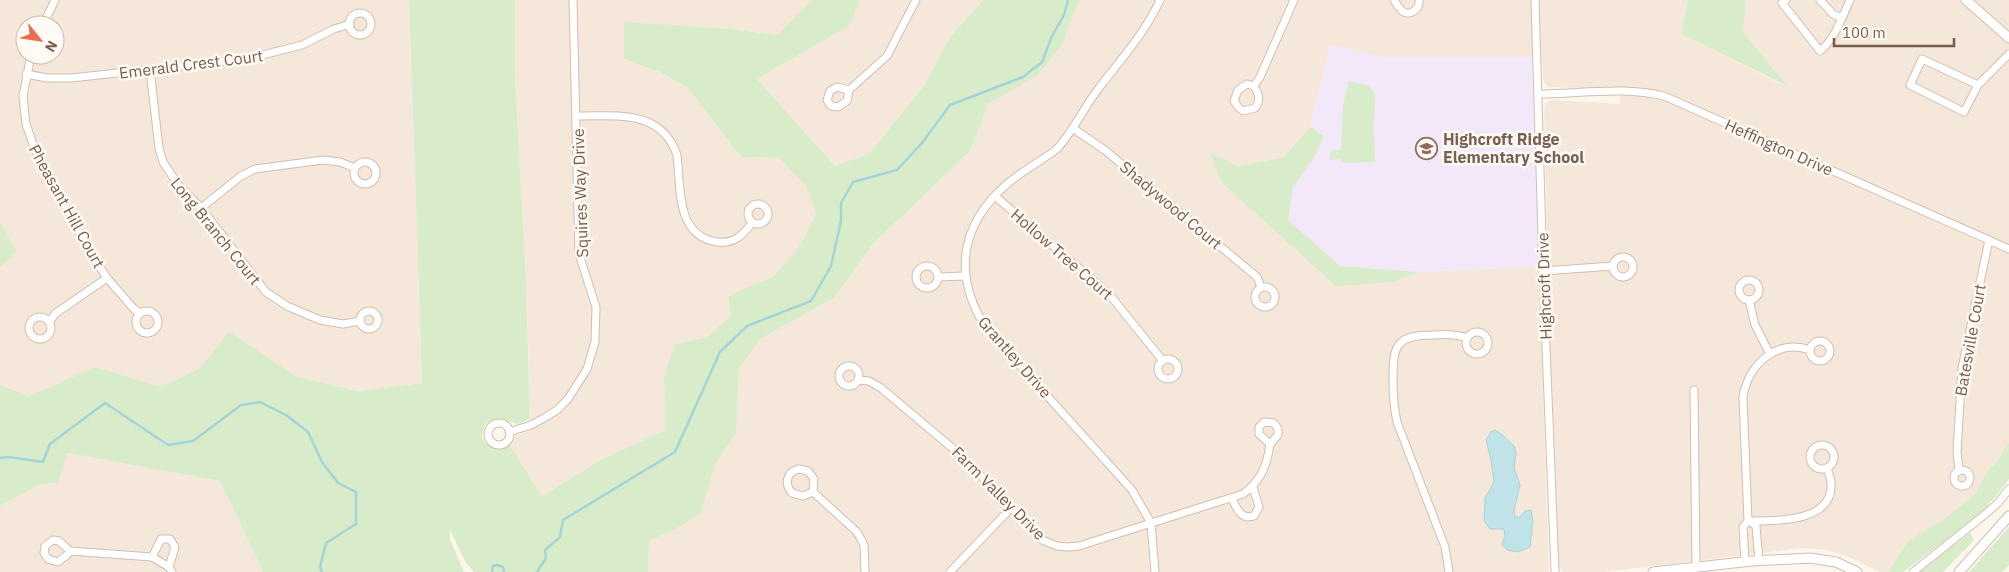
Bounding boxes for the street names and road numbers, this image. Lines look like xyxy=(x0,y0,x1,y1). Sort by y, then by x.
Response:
street label: Emerald Crest Court xyxy=(118,45,264,83)
street label: Heffington Drive xyxy=(1722,114,1836,180)
street label: Squires Way Drive xyxy=(568,128,592,258)
street label: Pheasant Hill Court xyxy=(25,141,109,271)
street label: Shadywood Court xyxy=(1116,157,1226,253)
street label: Long Branch Court xyxy=(167,173,265,289)
street label: Hollow Tree Court xyxy=(1007,204,1117,304)
street label: Highcroft Drive xyxy=(1532,232,1556,340)
street label: Batesville Court xyxy=(1950,282,1990,398)
street label: Grantley Drive xyxy=(974,312,1056,402)
street label: Farm Valley Drive xyxy=(948,442,1050,544)

